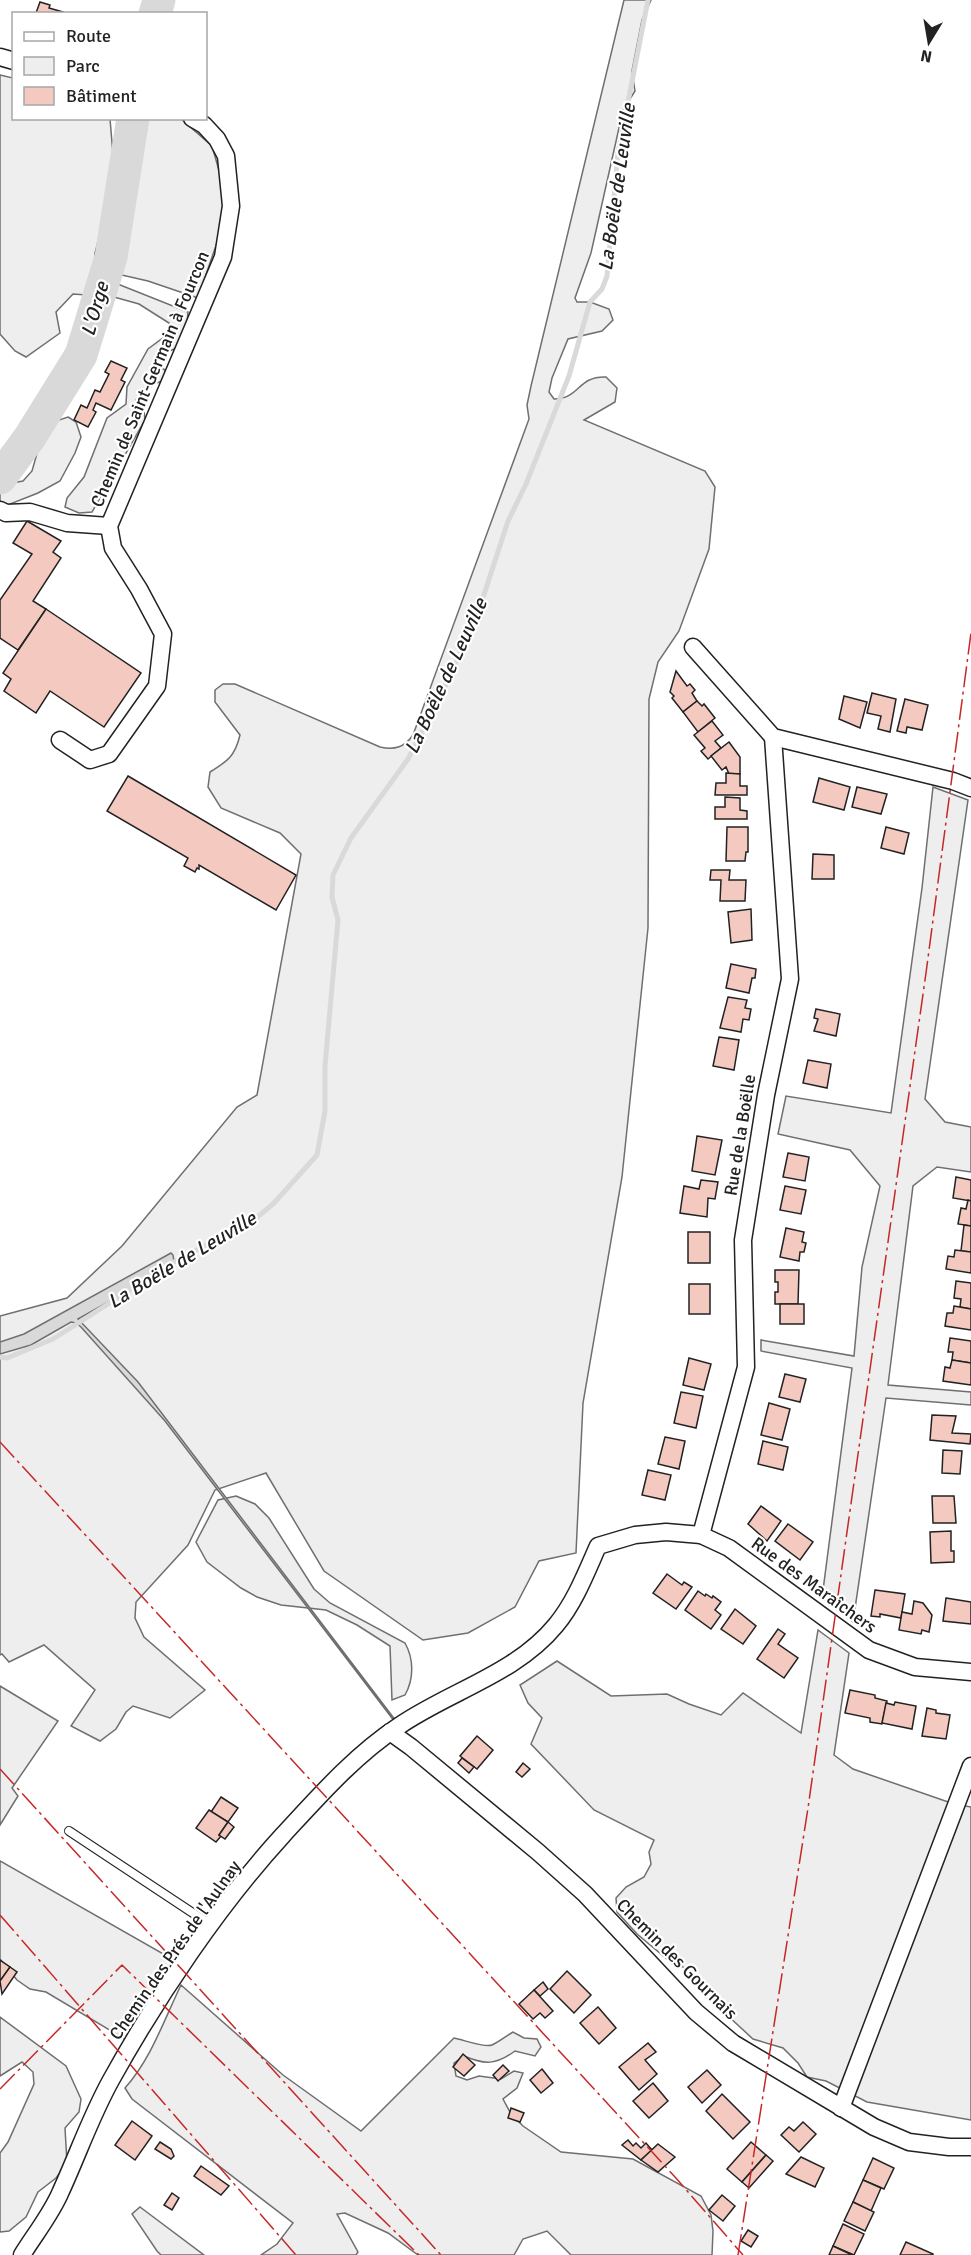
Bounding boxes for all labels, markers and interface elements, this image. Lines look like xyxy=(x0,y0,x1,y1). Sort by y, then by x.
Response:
legend xyxy=(12,12,207,120)
north arrow xyxy=(899,12,959,72)
text: Route xyxy=(66,25,111,47)
text: N xyxy=(919,45,934,67)
text: Parc xyxy=(66,55,100,77)
text: Bâtiment xyxy=(66,85,137,107)
water label: La Boële de Leuville xyxy=(593,101,641,272)
street label: Chemin de Saint-Germain à Fourcon xyxy=(86,248,214,510)
water label: L'Orge xyxy=(75,278,115,339)
water label: La Boële de Leuville xyxy=(399,593,493,758)
street label: Rue de la Boëlle xyxy=(720,1073,760,1197)
water label: La Boële de Leuville xyxy=(103,1205,262,1314)
street label: Rue des Maraîchers xyxy=(747,1532,881,1638)
street label: Chemin des Prés de l'Aulnay xyxy=(105,1856,246,2044)
street label: Chemin des Gournais xyxy=(612,1894,742,2024)

